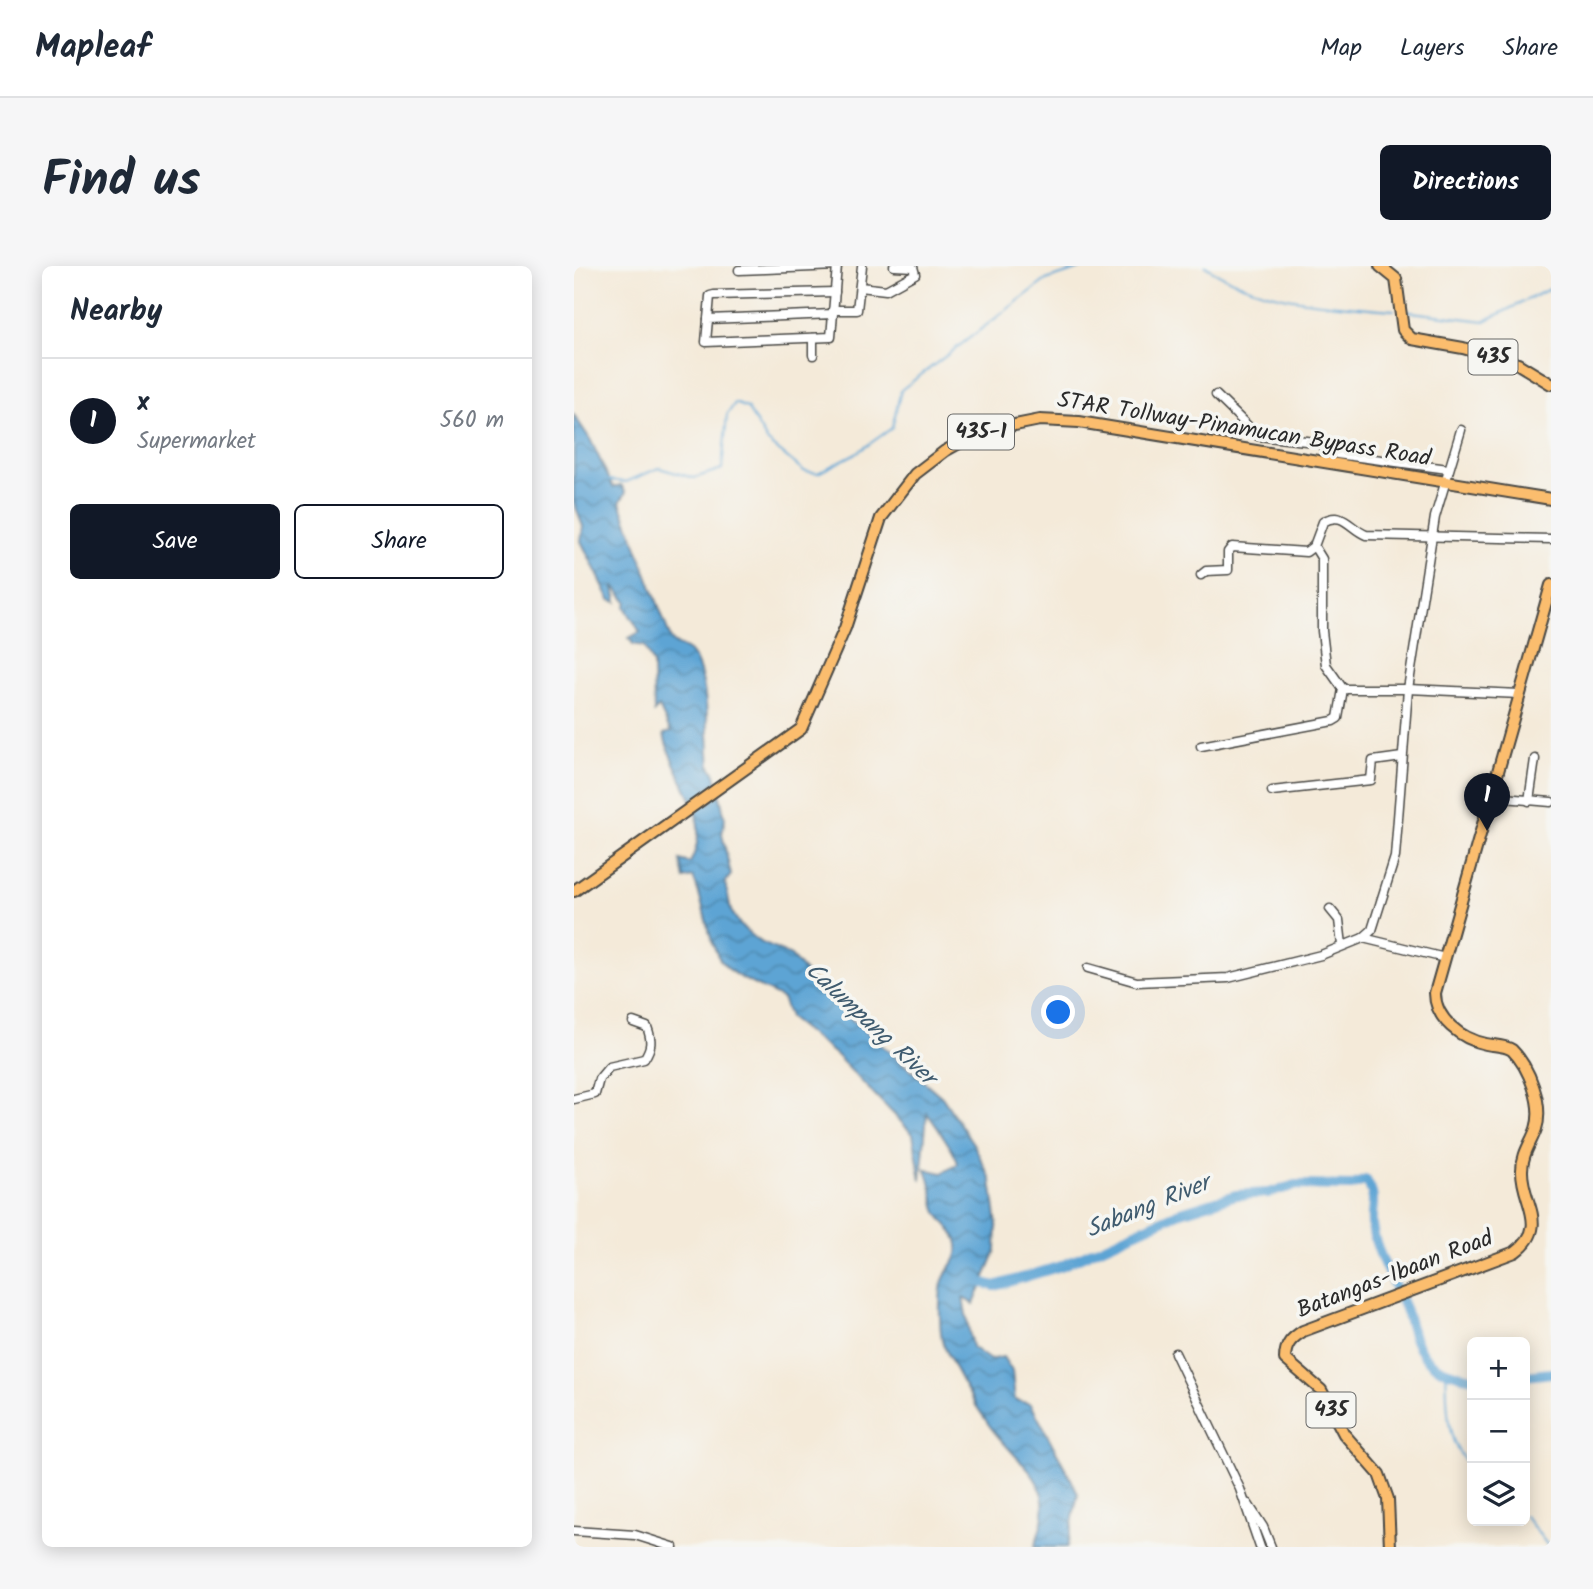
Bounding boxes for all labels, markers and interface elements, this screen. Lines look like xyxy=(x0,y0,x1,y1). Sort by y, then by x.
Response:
text: Mapleaf xyxy=(35,22,151,75)
text: Map xyxy=(1320,29,1362,68)
text: Layers xyxy=(1400,29,1464,68)
text: Share xyxy=(1502,29,1558,68)
text: Find us xyxy=(42,143,200,221)
button: Directions xyxy=(1380,145,1551,220)
text: Nearby xyxy=(70,288,162,336)
road number: 435 xyxy=(1468,340,1518,374)
text: x xyxy=(137,382,149,424)
street label: STAR Tollway-Pinamucan Bypass Road xyxy=(1055,383,1434,477)
text: 1 xyxy=(90,403,96,439)
text: 560 m xyxy=(440,403,504,439)
road number: 435-1 xyxy=(948,414,1014,450)
text: Supermarket xyxy=(137,424,256,460)
button: Save xyxy=(70,504,280,579)
button: Share xyxy=(294,504,504,579)
pin: 1 xyxy=(1464,773,1510,831)
water label: Calumpang River xyxy=(796,953,948,1099)
your location xyxy=(1041,995,1075,1029)
water label: Sabang River xyxy=(1080,1163,1220,1249)
street label: Batangas-Ibaan Road xyxy=(1292,1221,1499,1329)
map controls xyxy=(1467,1337,1530,1526)
button: + xyxy=(1467,1337,1530,1400)
road number: 435 xyxy=(1306,1392,1356,1428)
button: − xyxy=(1467,1400,1530,1463)
button: layers xyxy=(1467,1463,1530,1526)

